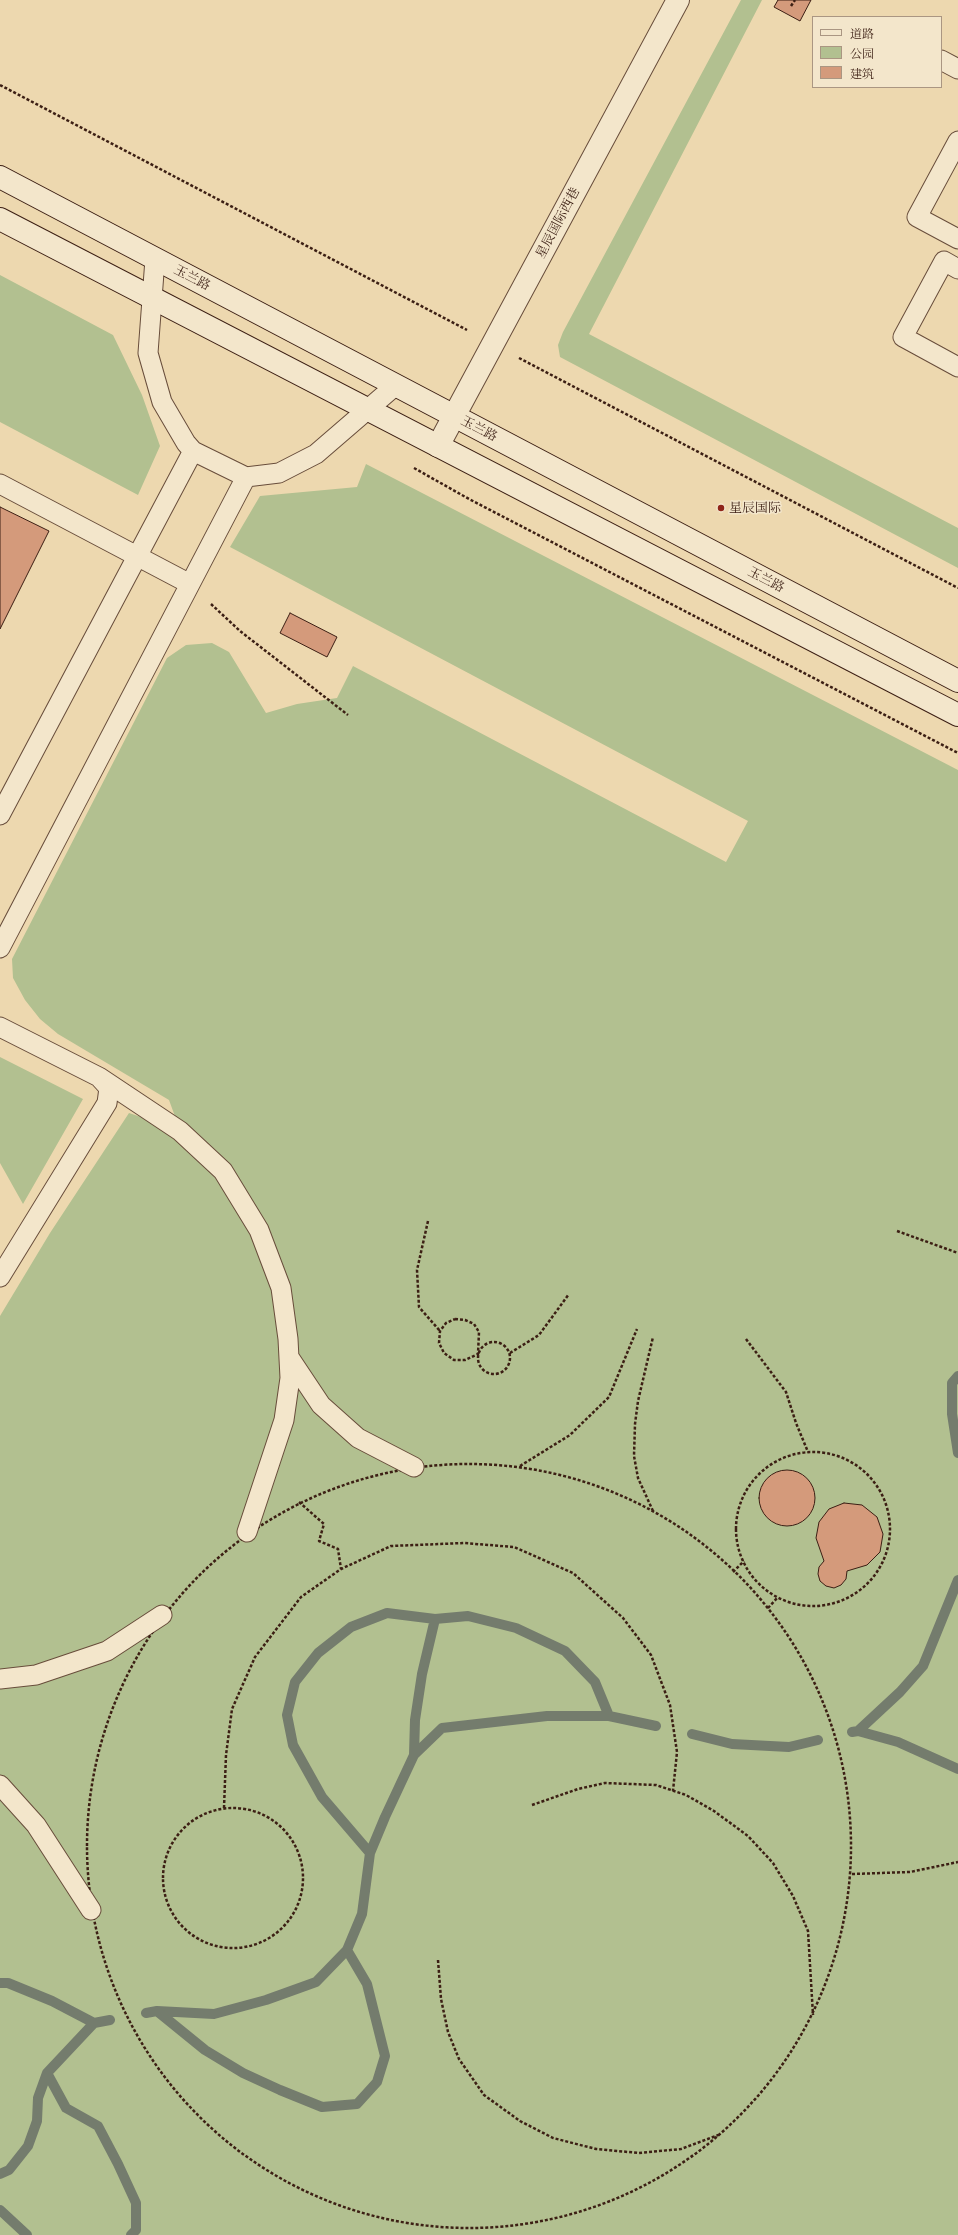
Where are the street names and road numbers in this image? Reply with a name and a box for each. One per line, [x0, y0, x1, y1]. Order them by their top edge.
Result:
street label: 星辰国际西巷 [533, 185, 583, 261]
street label: 玉兰路 [171, 262, 213, 294]
street label: 玉兰路 [458, 413, 500, 445]
street label: 玉兰路 [745, 564, 787, 596]

